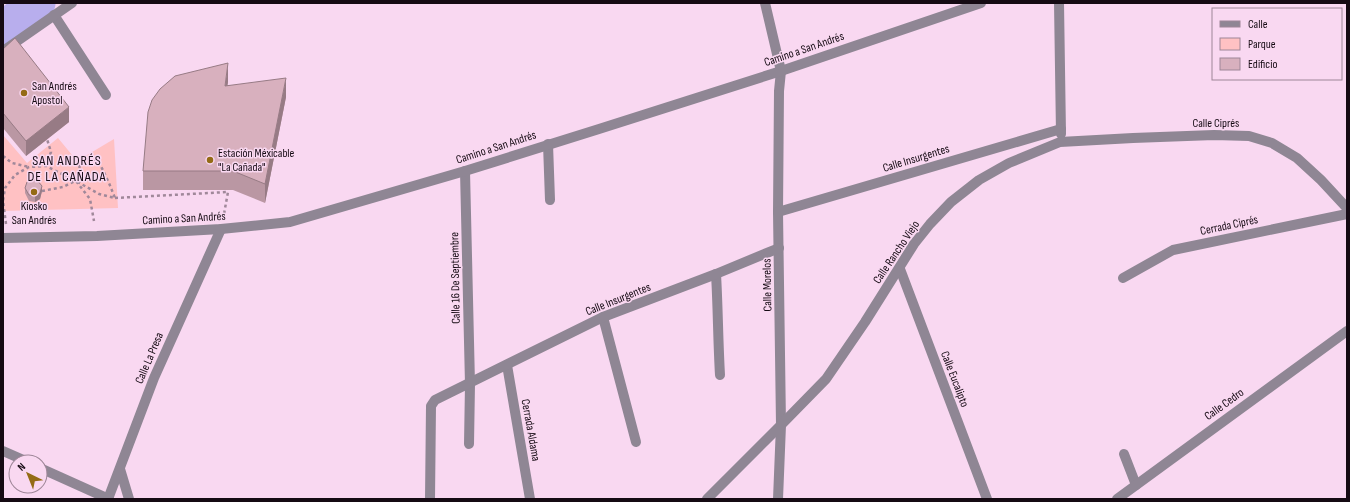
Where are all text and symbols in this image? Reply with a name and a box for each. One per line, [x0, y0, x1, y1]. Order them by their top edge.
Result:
legend [1212, 8, 1342, 80]
text: Calle [1248, 17, 1268, 32]
street label: Camino a San Andrés [762, 29, 846, 70]
text: Parque [1248, 37, 1276, 52]
text: Edificio [1248, 57, 1277, 72]
place label: San Andrés Apostol [31, 79, 77, 108]
marker: San Andrés Apostol [19, 88, 29, 98]
street label: Calle Ciprés [1193, 116, 1239, 131]
street label: Camino a San Andrés [454, 127, 538, 167]
street label: Calle Insurgentes [881, 141, 951, 176]
place label: Estación Méxicable "La Cañada" [218, 146, 295, 175]
district label: SAN ANDRÉS DE LA CAÑADA [27, 152, 107, 185]
marker: Estación Méxicable "La Cañada" [205, 155, 215, 165]
marker: Kiosko San Andrés [29, 187, 39, 197]
place label: Kiosko San Andrés [12, 199, 56, 228]
street label: Camino a San Andrés [142, 209, 226, 228]
street label: Cerrada Ciprés [1199, 212, 1259, 239]
street label: Calle Rancho Viejo [870, 218, 923, 287]
street label: Calle 16 De Septiembre [447, 232, 464, 324]
street label: Calle Morelos [760, 258, 775, 312]
street label: Calle Insurgentes [583, 280, 653, 319]
street label: Calle La Presa [132, 330, 167, 386]
street label: Calle Eucalipto [937, 349, 972, 409]
street label: Calle Cedro [1202, 385, 1247, 424]
street label: Cerrada Aldama [518, 398, 543, 463]
north arrow [8, 454, 48, 494]
text: N [15, 460, 28, 474]

